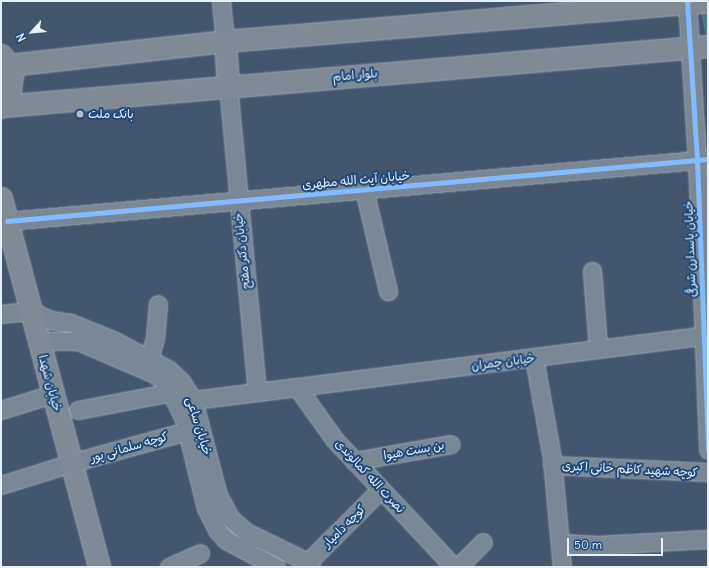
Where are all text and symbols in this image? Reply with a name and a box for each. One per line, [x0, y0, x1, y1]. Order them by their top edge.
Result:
north arrow [12, 12, 52, 52]
text: N [13, 31, 29, 44]
street label: بلوار امام [332, 66, 378, 84]
place label: بانک ملت [88, 107, 134, 121]
marker: بانک ملت [75, 109, 85, 119]
street label: خیابان آیت الله مطهری [302, 168, 410, 192]
street label: خیابان پاسدارن شرقی [681, 200, 699, 298]
street label: خیابان دکتر مفتح [231, 212, 253, 290]
street label: خیابان چمران [470, 351, 536, 373]
street label: خیابان شهدا [36, 353, 64, 413]
street label: خیابان ساعی [183, 395, 215, 457]
street label: کوچه سلمانی پور [88, 429, 170, 465]
street label: نصرت الله کمالوندی [332, 436, 408, 516]
street label: بن بست هیوا [382, 438, 446, 462]
street label: کوچه شهید کاظم خانی اکبری [562, 458, 698, 480]
street label: کوچه دامیار [320, 502, 368, 550]
scale bar [569, 530, 665, 556]
text: 50 m [574, 537, 602, 552]

